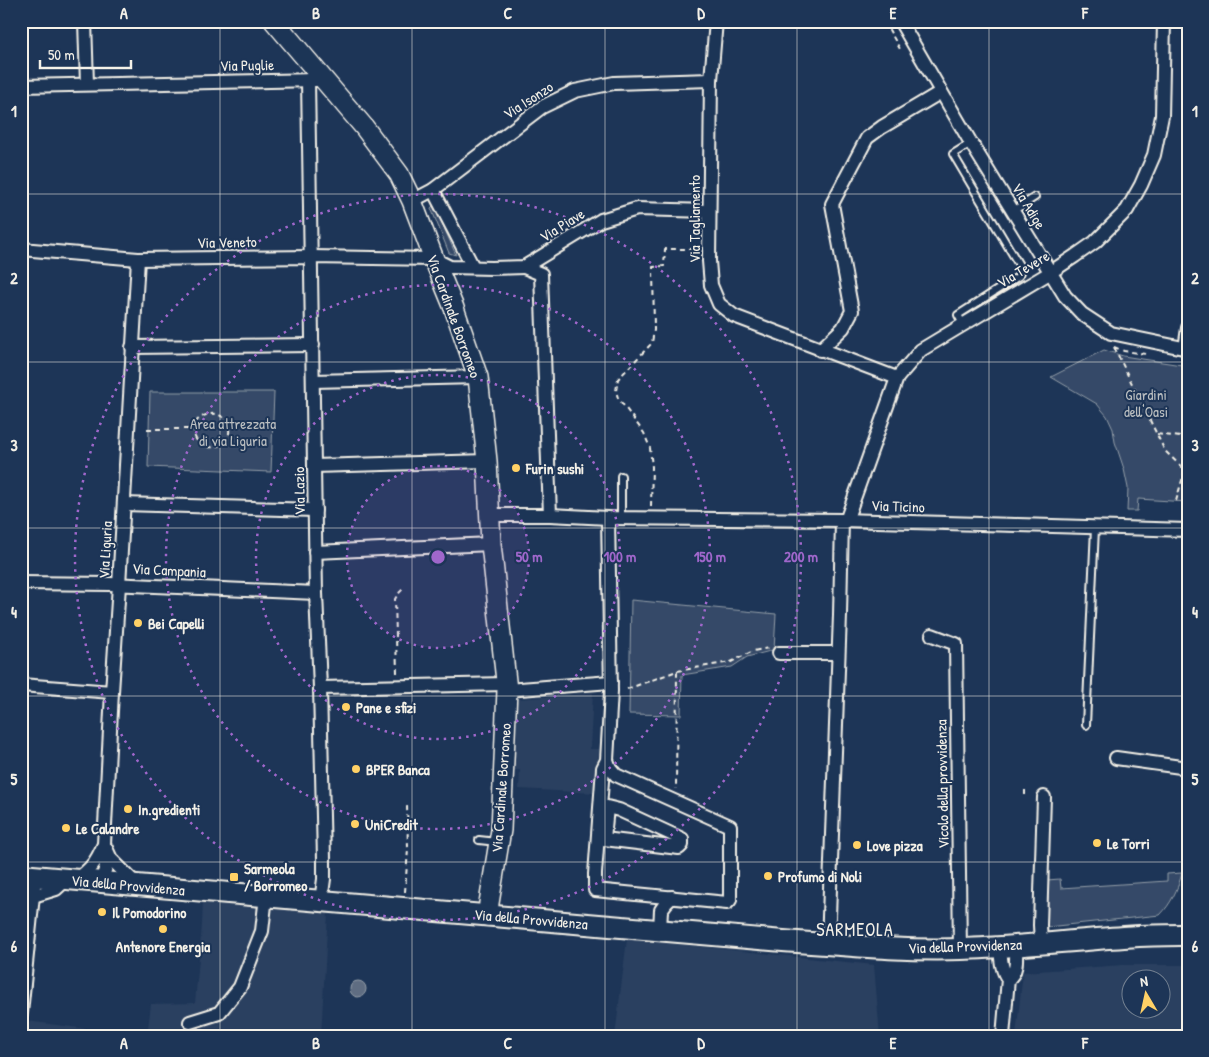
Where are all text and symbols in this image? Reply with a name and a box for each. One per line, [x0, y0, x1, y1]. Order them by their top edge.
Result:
text: A [120, 2, 128, 24]
text: B [312, 2, 320, 24]
text: C [504, 2, 513, 24]
text: D [697, 2, 705, 24]
text: E [889, 2, 897, 24]
text: F [1081, 2, 1089, 24]
scale bar [40, 38, 131, 70]
text: 50 m [48, 44, 75, 65]
street label: Via Puglie [220, 54, 274, 76]
street label: Via Isonzo [499, 76, 557, 124]
text: 1 [11, 100, 17, 122]
text: 1 [1192, 100, 1198, 122]
street label: Via Tagliamento [684, 175, 705, 263]
street label: Via Adige [1007, 179, 1051, 233]
street label: Via Piave [535, 203, 589, 247]
street label: Via Veneto [197, 231, 257, 253]
street label: Via Tevere [993, 245, 1053, 293]
street label: Via Cardinale Borromeo [422, 251, 486, 381]
text: 2 [10, 267, 18, 289]
text: 2 [1191, 267, 1199, 289]
park label: Giardini dell'Oasi [1124, 384, 1168, 422]
park label: Area attrezzata di via Liguria [190, 413, 276, 451]
text: 3 [10, 434, 18, 456]
text: 3 [1191, 434, 1199, 456]
place label: Furin sushi [525, 458, 584, 479]
marker: Furin sushi [510, 462, 522, 474]
street label: Via Lazio [288, 467, 310, 515]
street label: Via Ticino [871, 495, 925, 517]
street label: Via Liguria [93, 521, 117, 579]
text: 50 m [516, 546, 542, 567]
text: 100 m [604, 546, 636, 567]
text: 150 m [694, 546, 726, 567]
text: 200 m [784, 546, 818, 567]
centre of rings [429, 548, 447, 566]
street label: Via Campania [132, 558, 206, 582]
text: 4 [11, 601, 17, 623]
text: 4 [1192, 601, 1198, 623]
place label: Bei Capelli [148, 613, 205, 635]
marker: Bei Capelli [132, 617, 144, 629]
place label: Pane e sfizi [356, 697, 416, 718]
marker: Pane e sfizi [340, 701, 352, 713]
street label: Vicolo della provvidenza [930, 719, 954, 849]
street label: Via Cardinale Borromeo [486, 723, 516, 853]
place label: BPER Banca [366, 759, 430, 780]
marker: BPER Banca [350, 763, 362, 775]
text: 5 [11, 768, 18, 790]
text: 5 [1192, 768, 1199, 790]
place label: In.gredienti [138, 799, 200, 821]
marker: In.gredienti [122, 803, 134, 815]
place label: UniCredit [365, 814, 419, 835]
place label: Le Calandre [76, 818, 139, 839]
marker: UniCredit [349, 818, 361, 830]
marker: Le Calandre [60, 822, 72, 834]
place label: Le Torri [1107, 833, 1150, 854]
place label: Love pizza [867, 835, 923, 857]
marker: Le Torri [1091, 837, 1103, 849]
marker: Love pizza [851, 839, 863, 851]
place label: Sarmeola / Borromeo [244, 858, 307, 896]
place label: Profumo di Noli [778, 866, 862, 887]
street label: Via della Provvidenza [70, 870, 186, 900]
marker: Profumo di Noli [762, 870, 774, 882]
marker: Sarmeola / Borromeo [228, 871, 240, 883]
place label: Il Pomodorino [112, 902, 186, 923]
street label: Via della Provvidenza [473, 904, 589, 934]
marker: Il Pomodorino [96, 906, 108, 918]
district label: SARMEOLA [816, 917, 894, 942]
marker: Antenore Energia [157, 923, 169, 935]
street label: Via della Provvidenza [908, 934, 1022, 958]
text: 6 [11, 935, 18, 957]
text: 6 [1192, 935, 1199, 957]
place label: Antenore Energia [116, 936, 210, 958]
north arrow [1122, 970, 1172, 1020]
text: N [1139, 971, 1150, 991]
text: A [120, 1032, 128, 1054]
text: B [312, 1032, 320, 1054]
text: C [504, 1032, 513, 1054]
text: D [697, 1032, 705, 1054]
text: E [889, 1032, 897, 1054]
text: F [1081, 1032, 1089, 1054]

